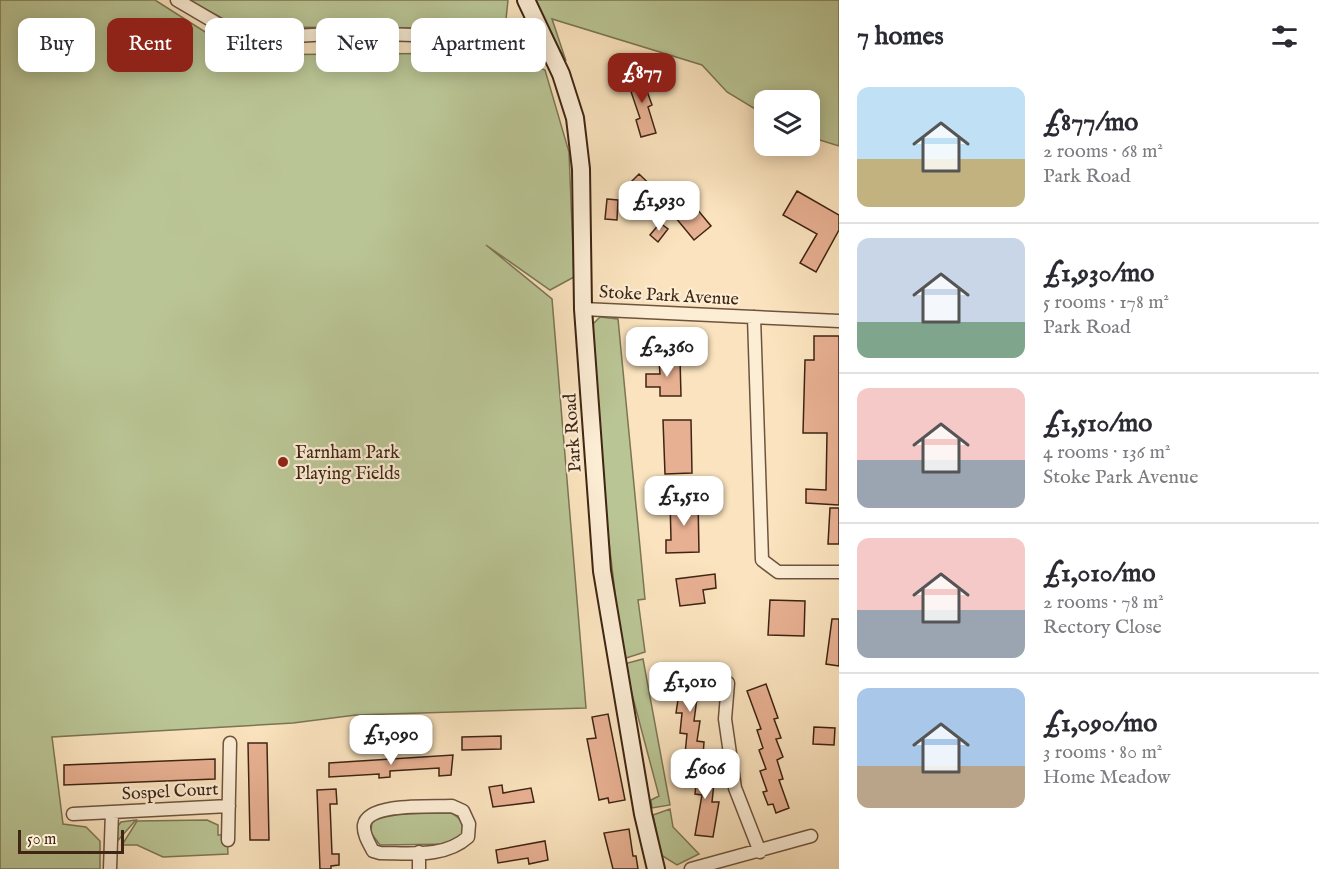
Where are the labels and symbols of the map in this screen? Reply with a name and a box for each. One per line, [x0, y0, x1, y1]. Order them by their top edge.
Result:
pin: £877 [606, 53, 678, 104]
pin: £1,930 [610, 181, 708, 232]
street label: Stoke Park Avenue [598, 281, 739, 312]
pin: £2,360 [618, 327, 716, 378]
street label: Park Road [559, 392, 588, 473]
place label: Farnham Park Playing Fields [295, 442, 400, 486]
marker: Farnham Park Playing Fields [276, 455, 290, 469]
pin: £1,510 [635, 476, 733, 527]
pin: £1,010 [641, 662, 739, 713]
pin: £1,090 [342, 715, 440, 766]
pin: £606 [669, 749, 741, 800]
street label: Sospel Court [121, 778, 219, 807]
scale bar [18, 827, 124, 854]

